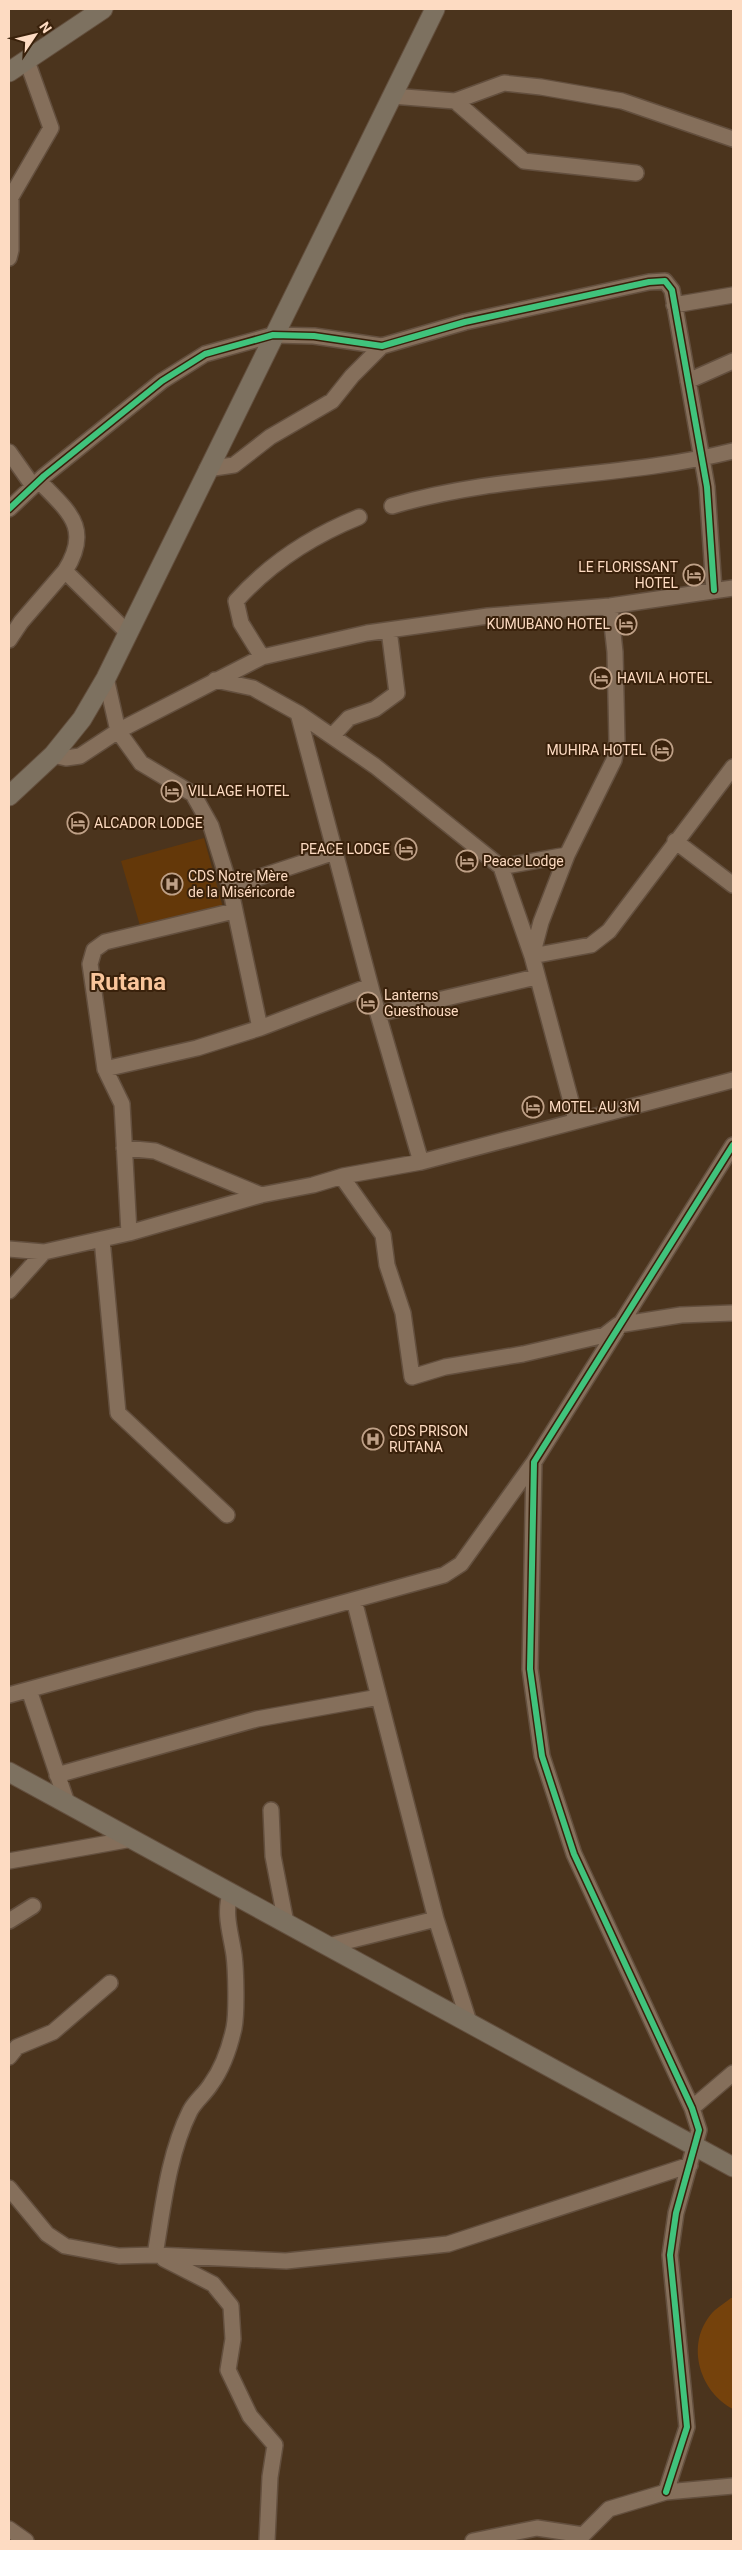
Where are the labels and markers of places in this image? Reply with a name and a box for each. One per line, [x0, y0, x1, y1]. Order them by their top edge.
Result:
place label: LE FLORISSANT HOTEL [578, 559, 679, 591]
hotel icon: LE FLORISSANT HOTEL [682, 563, 706, 587]
hotel icon: KUMUBANO HOTEL [614, 612, 638, 636]
place label: KUMUBANO HOTEL [487, 616, 610, 632]
hotel icon: HAVILA HOTEL [589, 666, 613, 690]
place label: HAVILA HOTEL [617, 670, 712, 686]
hotel icon: MUHIRA HOTEL [650, 738, 674, 762]
place label: MUHIRA HOTEL [546, 742, 646, 758]
hotel icon: VILLAGE HOTEL [160, 779, 184, 803]
place label: VILLAGE HOTEL [188, 783, 290, 799]
hotel icon: ALCADOR LODGE [66, 811, 90, 835]
place label: ALCADOR LODGE [94, 815, 203, 831]
hotel icon: PEACE LODGE [394, 837, 418, 861]
place label: PEACE LODGE [300, 841, 390, 857]
hotel icon: Peace Lodge [455, 849, 479, 873]
place label: Peace Lodge [483, 853, 564, 869]
place label: CDS Notre Mère de la Miséricorde [188, 868, 295, 900]
hospital icon: CDS Notre Mère de la Miséricorde [160, 872, 184, 896]
place label: Lanterns Guesthouse [384, 987, 459, 1019]
hotel icon: Lanterns Guesthouse [356, 991, 380, 1015]
hotel icon: MOTEL AU 3M [521, 1095, 545, 1119]
place label: MOTEL AU 3M [549, 1099, 640, 1115]
place label: CDS PRISON RUTANA [389, 1423, 468, 1455]
hospital icon: CDS PRISON RUTANA [361, 1427, 385, 1451]

